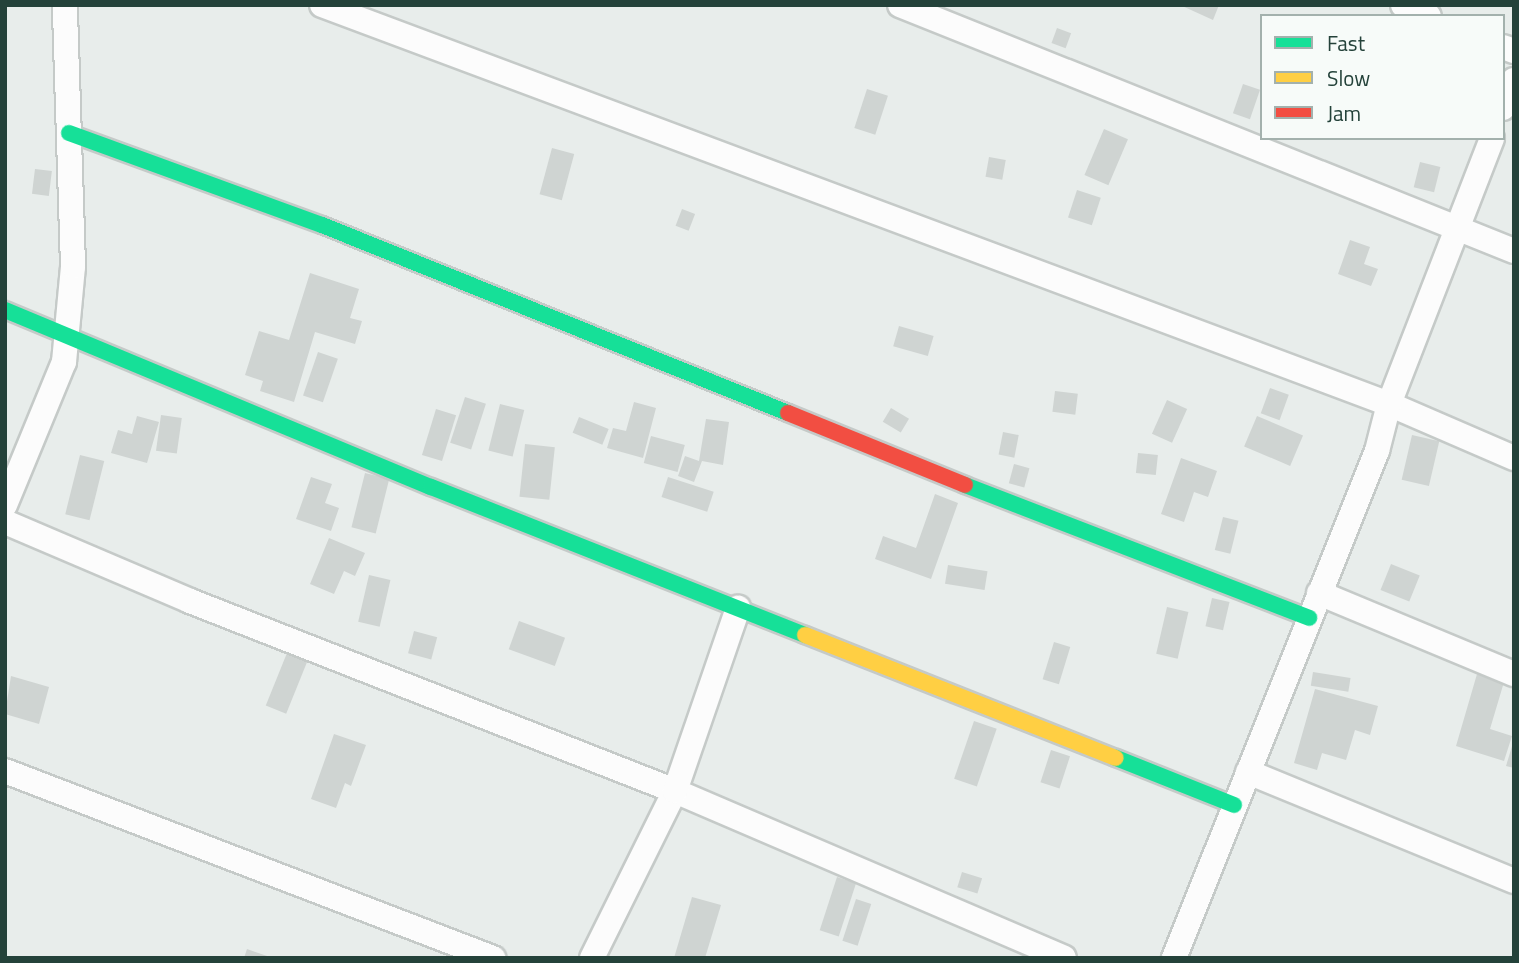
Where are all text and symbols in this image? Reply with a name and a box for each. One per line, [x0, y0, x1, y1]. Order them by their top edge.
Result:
legend [1260, 14, 1505, 140]
text: Fast [1327, 27, 1365, 59]
text: Slow [1327, 62, 1370, 94]
text: Jam [1327, 97, 1361, 129]

